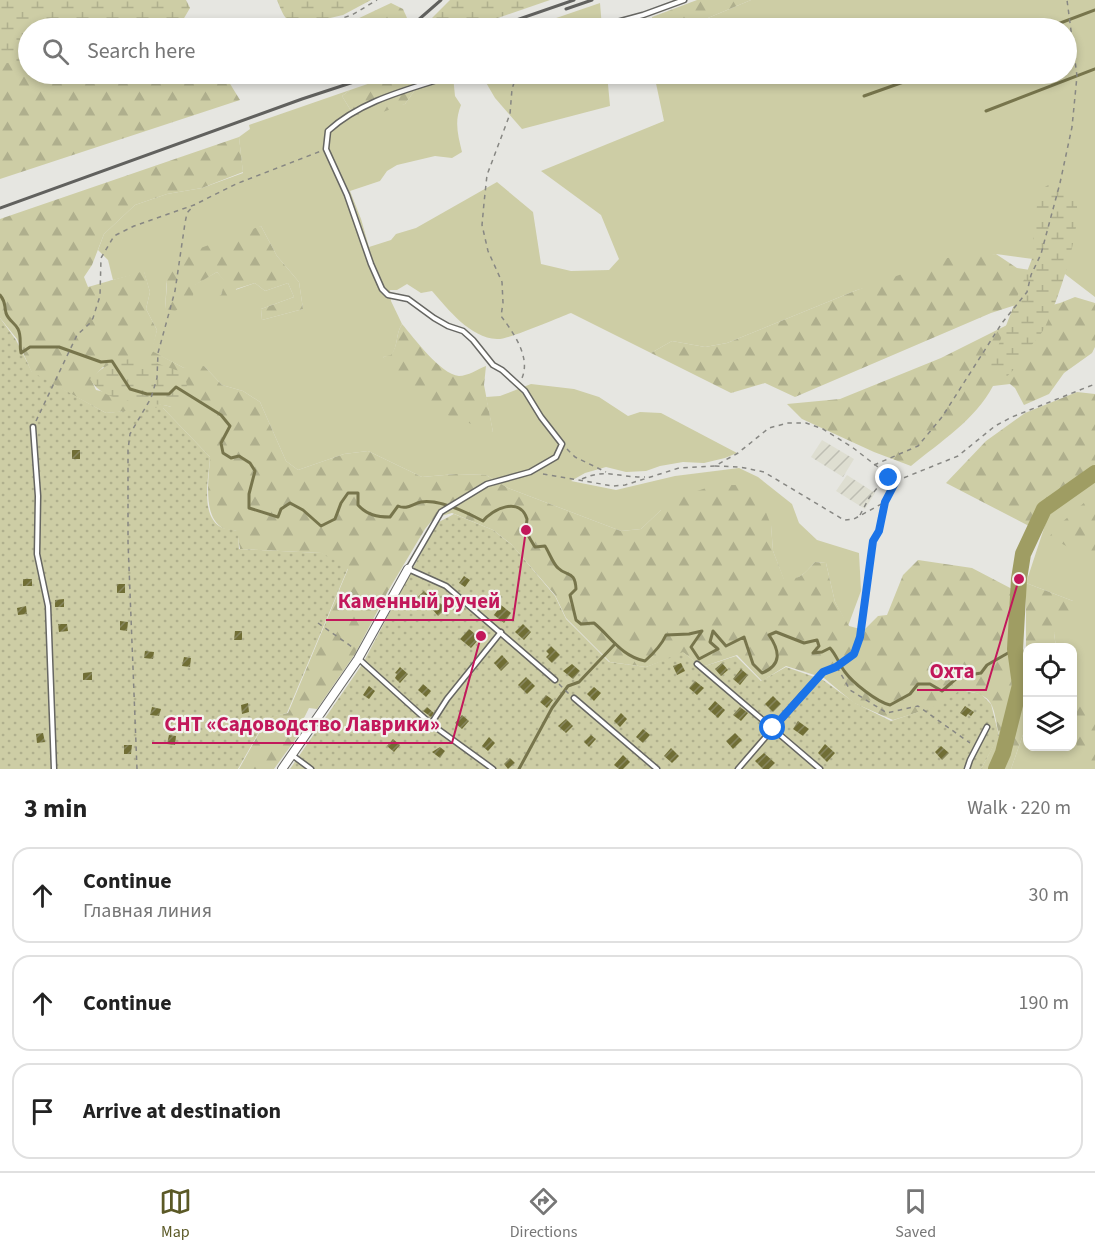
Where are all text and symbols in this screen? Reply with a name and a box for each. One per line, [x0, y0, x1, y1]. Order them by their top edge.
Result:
search box [18, 18, 1077, 84]
icon: search [39, 35, 72, 68]
text: Search here [87, 35, 195, 67]
route end [875, 464, 901, 490]
callout: Каменный ручей [326, 581, 513, 620]
text: Каменный ручей [338, 586, 500, 616]
map controls [1023, 643, 1077, 751]
button: locate [1023, 643, 1077, 697]
callout: Охта [917, 651, 986, 690]
text: Охта [929, 656, 975, 686]
button: layers [1023, 697, 1077, 751]
callout: СНТ «Садоводство Лаврики» [152, 704, 452, 743]
text: СНТ «Садоводство Лаврики» [164, 709, 440, 739]
route start [759, 714, 785, 740]
text: 3 min [24, 790, 87, 827]
text: Walk · 220 m [967, 794, 1071, 822]
text: Continue [83, 865, 172, 897]
icon: ahead [26, 879, 59, 912]
text: 30 m [1029, 881, 1069, 909]
text: Главная линия [83, 897, 212, 925]
icon: ahead [26, 987, 59, 1020]
text: Continue [83, 987, 172, 1019]
text: 190 m [1019, 989, 1069, 1017]
icon: arrive [26, 1095, 59, 1128]
text: Arrive at destination [83, 1095, 281, 1127]
tab: Map [159, 1185, 192, 1243]
tab: Directions [510, 1185, 577, 1243]
tab: Saved [895, 1185, 936, 1243]

